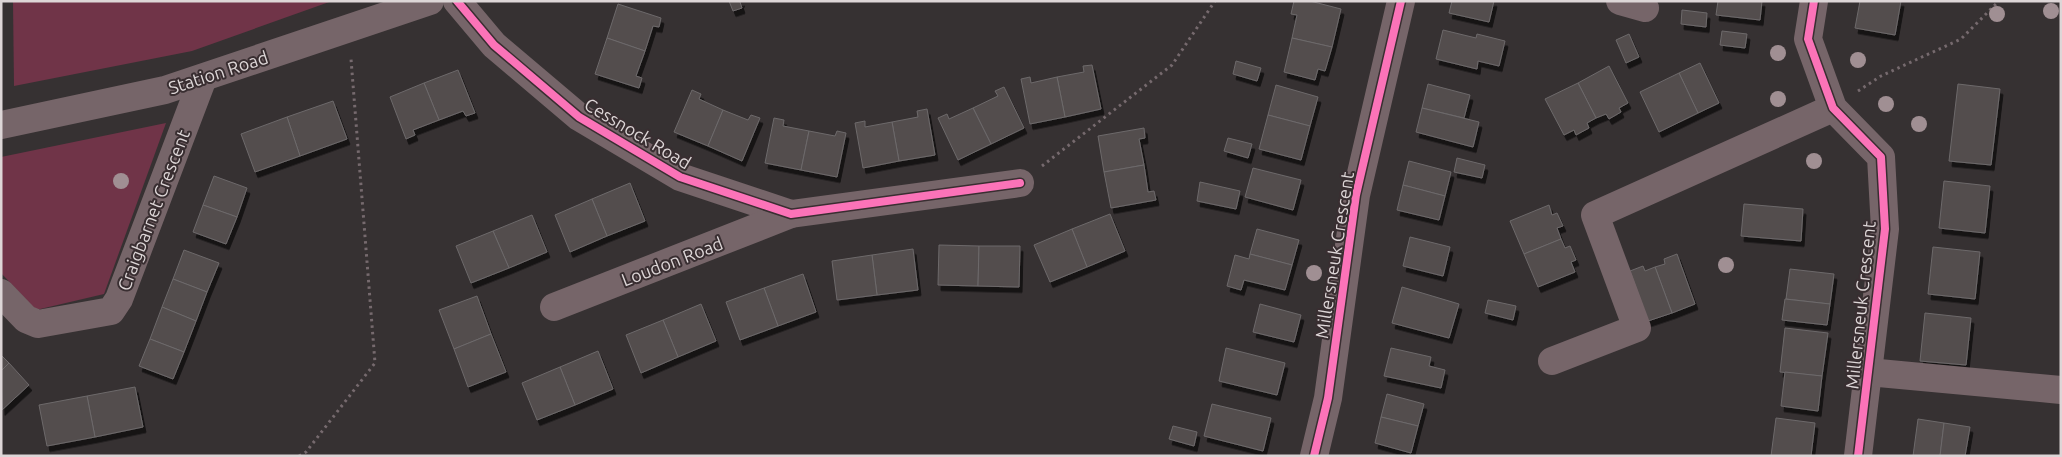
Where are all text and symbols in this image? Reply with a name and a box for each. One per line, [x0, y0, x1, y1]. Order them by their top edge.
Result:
street label: Station Road [166, 46, 270, 98]
street label: Cessnock Road [581, 93, 695, 173]
street label: Craigbarnet Crescent [113, 127, 193, 293]
street label: Millersneuk Crescent [1311, 170, 1357, 340]
street label: Millersneuk Crescent [1841, 220, 1879, 390]
street label: Loudon Road [619, 233, 725, 289]

